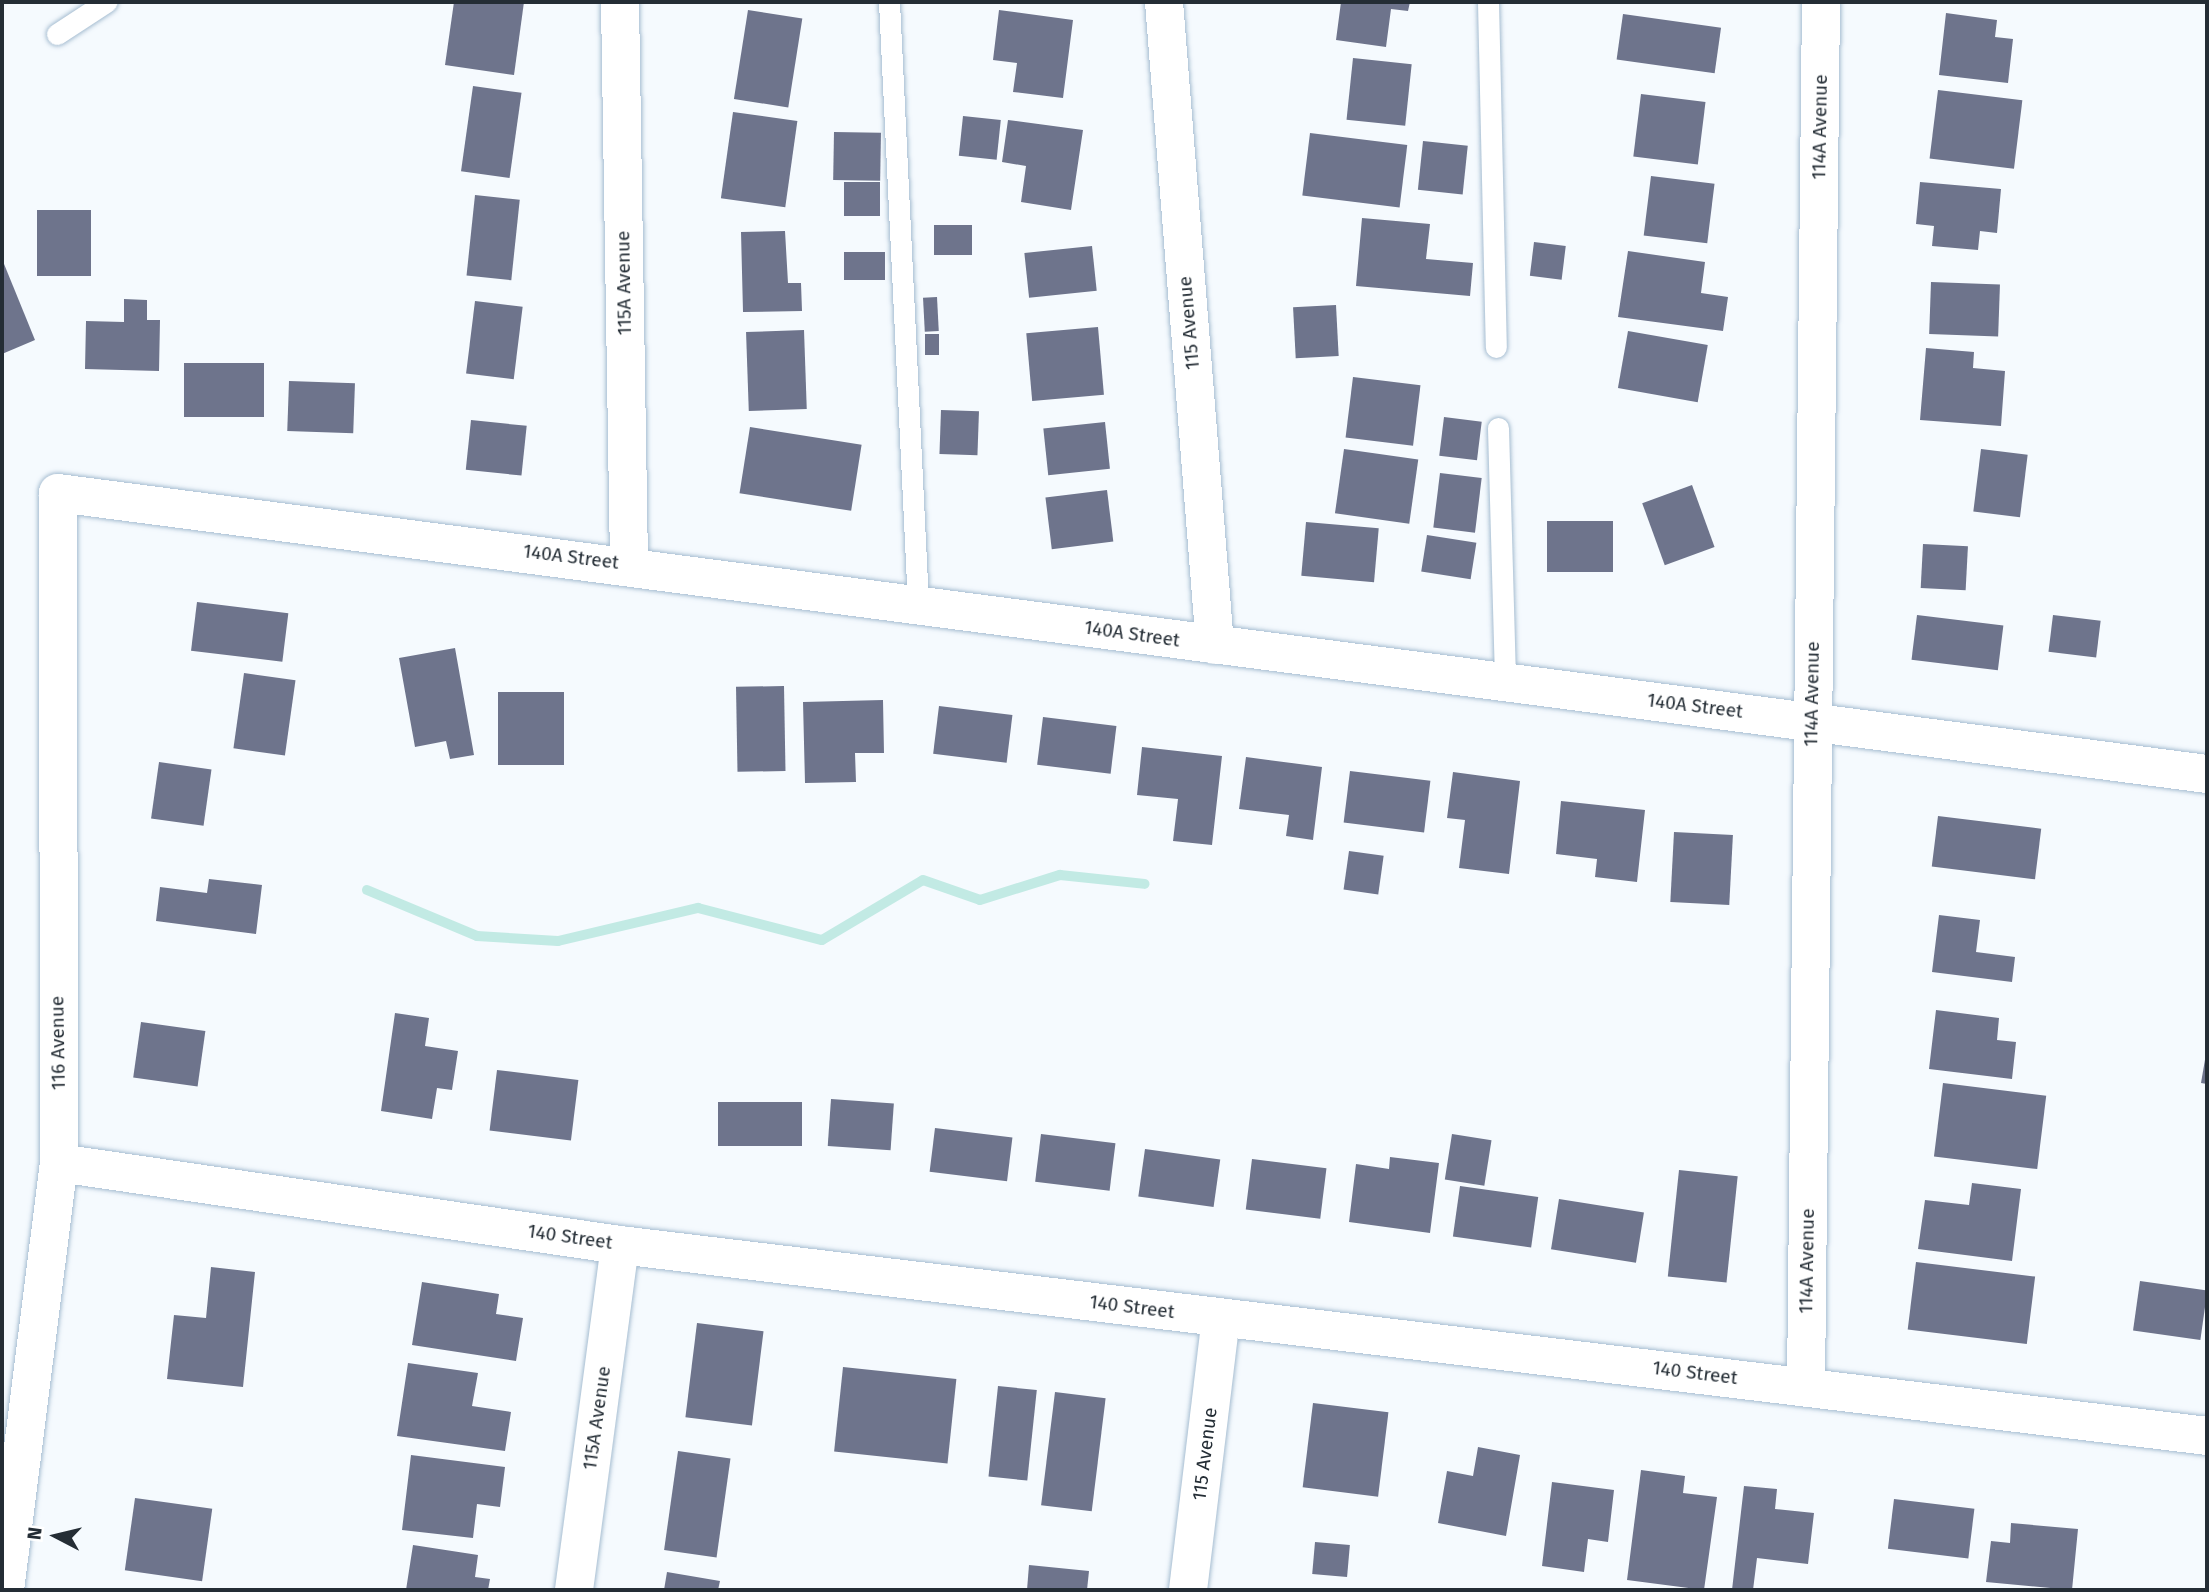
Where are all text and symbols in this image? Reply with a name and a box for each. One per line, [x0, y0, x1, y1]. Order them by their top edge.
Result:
street label: 114A Avenue [1808, 74, 1832, 180]
street label: 115A Avenue [612, 230, 636, 336]
street label: 115 Avenue [1174, 275, 1204, 371]
street label: 140A Street [522, 540, 620, 574]
street label: 140A Street [1083, 616, 1181, 652]
street label: 114A Avenue [1800, 641, 1824, 747]
street label: 140A Street [1646, 689, 1744, 723]
street label: 116 Avenue [46, 996, 70, 1090]
street label: 114A Avenue [1795, 1208, 1819, 1314]
street label: 140 Street [526, 1220, 614, 1254]
street label: 140 Street [1088, 1290, 1176, 1324]
street label: 140 Street [1651, 1356, 1739, 1390]
street label: 115A Avenue [578, 1365, 616, 1471]
street label: 115 Avenue [1188, 1406, 1222, 1502]
north arrow [21, 1501, 91, 1571]
text: N [22, 1526, 47, 1541]

